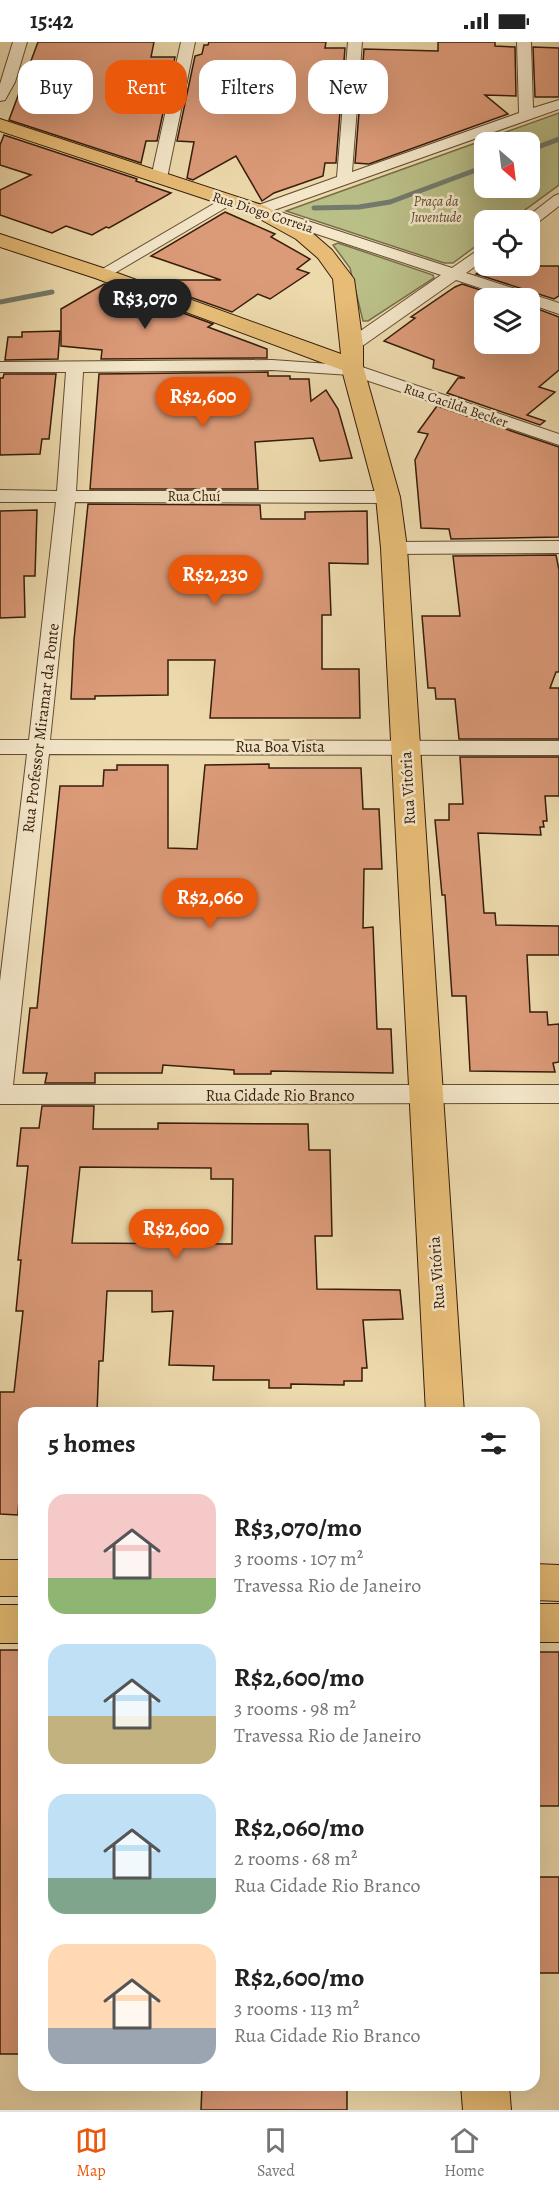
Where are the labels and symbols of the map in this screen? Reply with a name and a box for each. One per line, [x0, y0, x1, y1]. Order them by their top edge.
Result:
north arrow [474, 132, 540, 198]
street label: Rua Diogo Correia [210, 187, 316, 238]
park label: Praça da Juventude [410, 192, 461, 227]
pin: R$3,070 [90, 279, 200, 330]
pin: R$2,600 [148, 377, 258, 428]
street label: Rua Cacilda Becker [401, 379, 511, 432]
street label: Rua Chuí [168, 487, 220, 506]
pin: R$2,230 [160, 555, 270, 606]
street label: Rua Professor Miramar da Ponte [17, 622, 65, 834]
street label: Rua Boa Vista [235, 736, 325, 758]
street label: Rua Vitória [395, 750, 421, 825]
pin: R$2,060 [155, 878, 265, 929]
street label: Rua Cidade Rio Branco [205, 1085, 355, 1107]
pin: R$2,600 [121, 1209, 231, 1260]
street label: Rua Vitória [423, 1235, 451, 1310]

